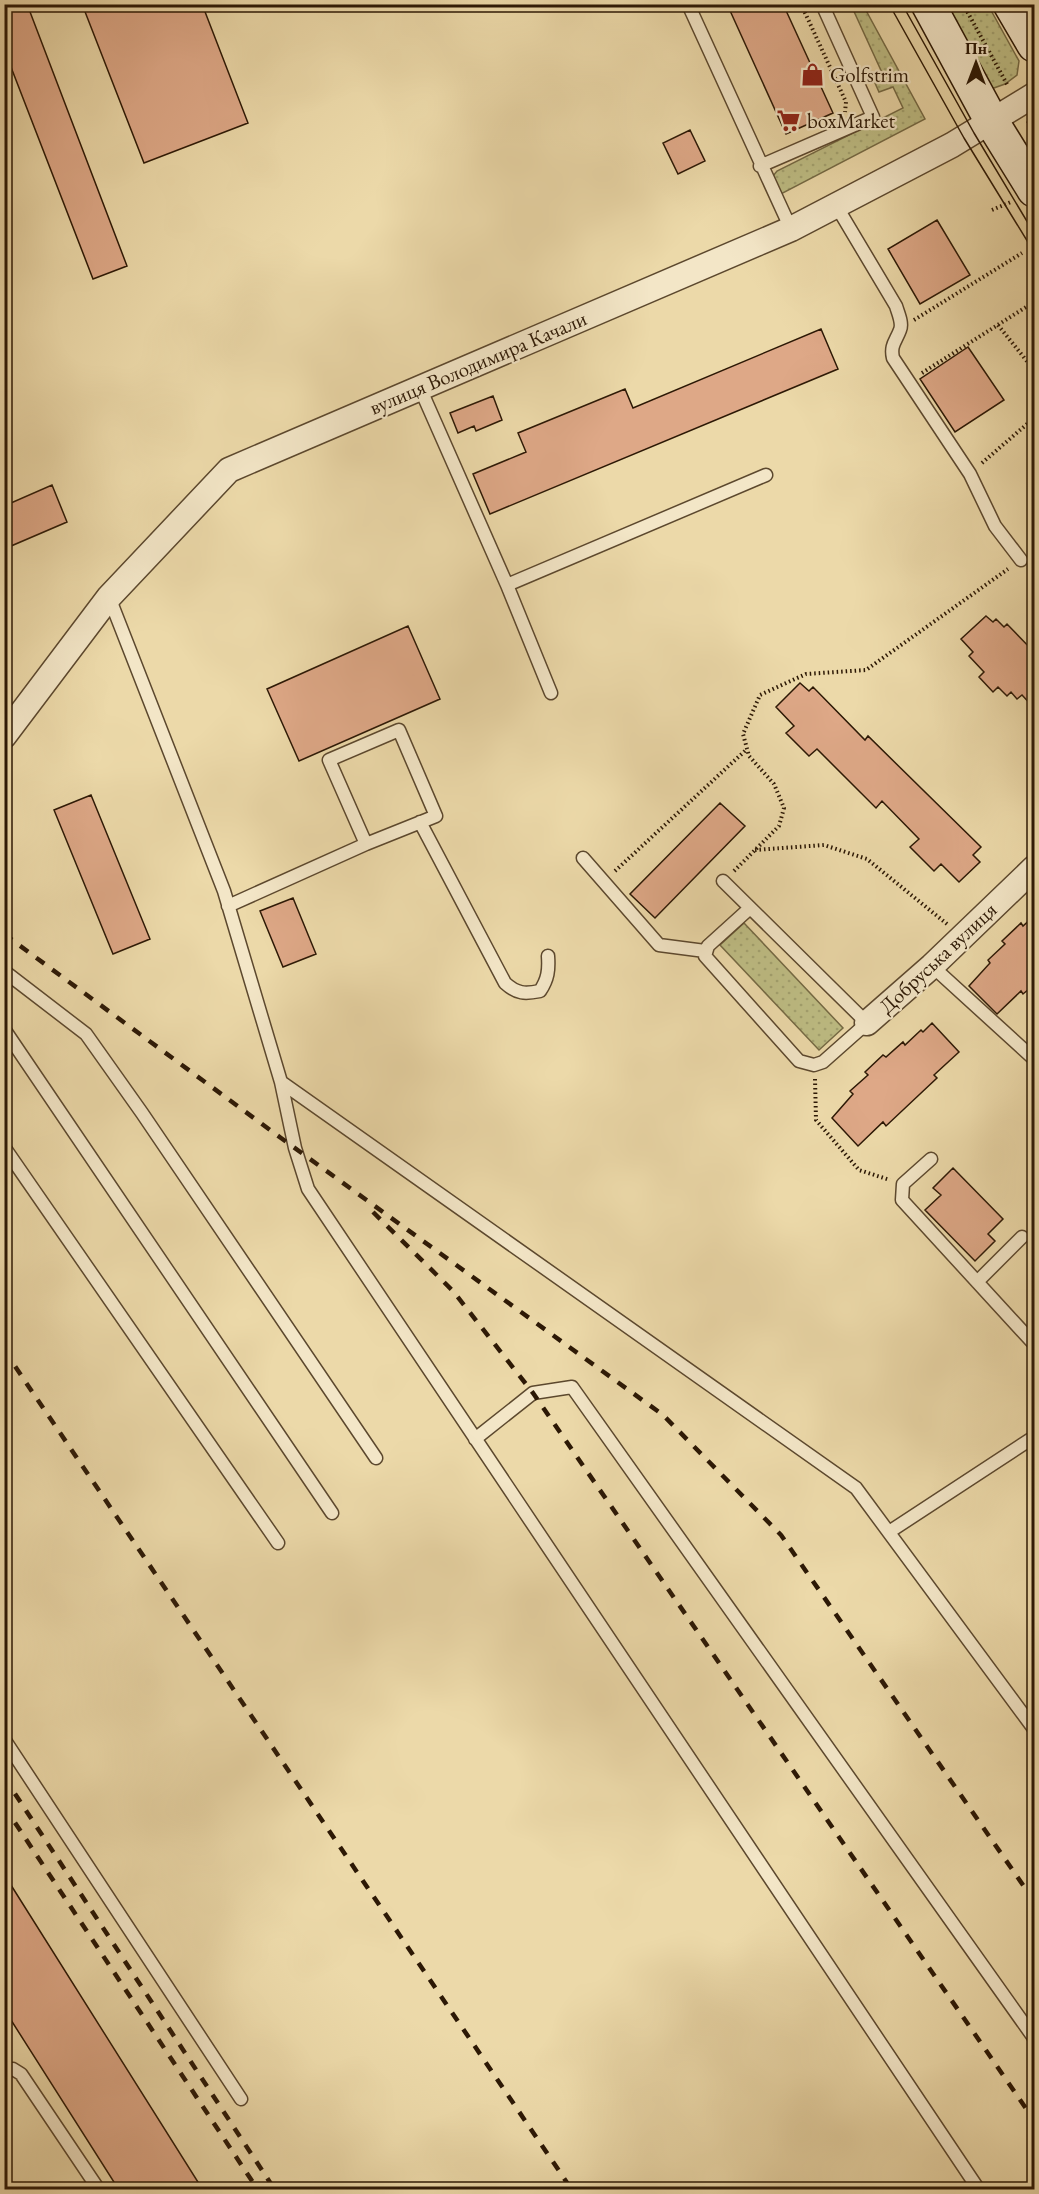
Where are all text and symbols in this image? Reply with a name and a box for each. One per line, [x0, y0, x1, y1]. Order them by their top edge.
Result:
north arrow [946, 33, 1006, 93]
text: Пн [965, 38, 987, 59]
place label: Golfstrim [830, 61, 909, 88]
shop icon: Golfstrim [799, 62, 825, 88]
place label: boxMarket [807, 107, 895, 134]
supermarket icon: boxMarket [776, 108, 802, 134]
street label: вулиця Володимира Качали [365, 304, 591, 421]
street label: Добруська вулиця [873, 896, 1002, 1019]

